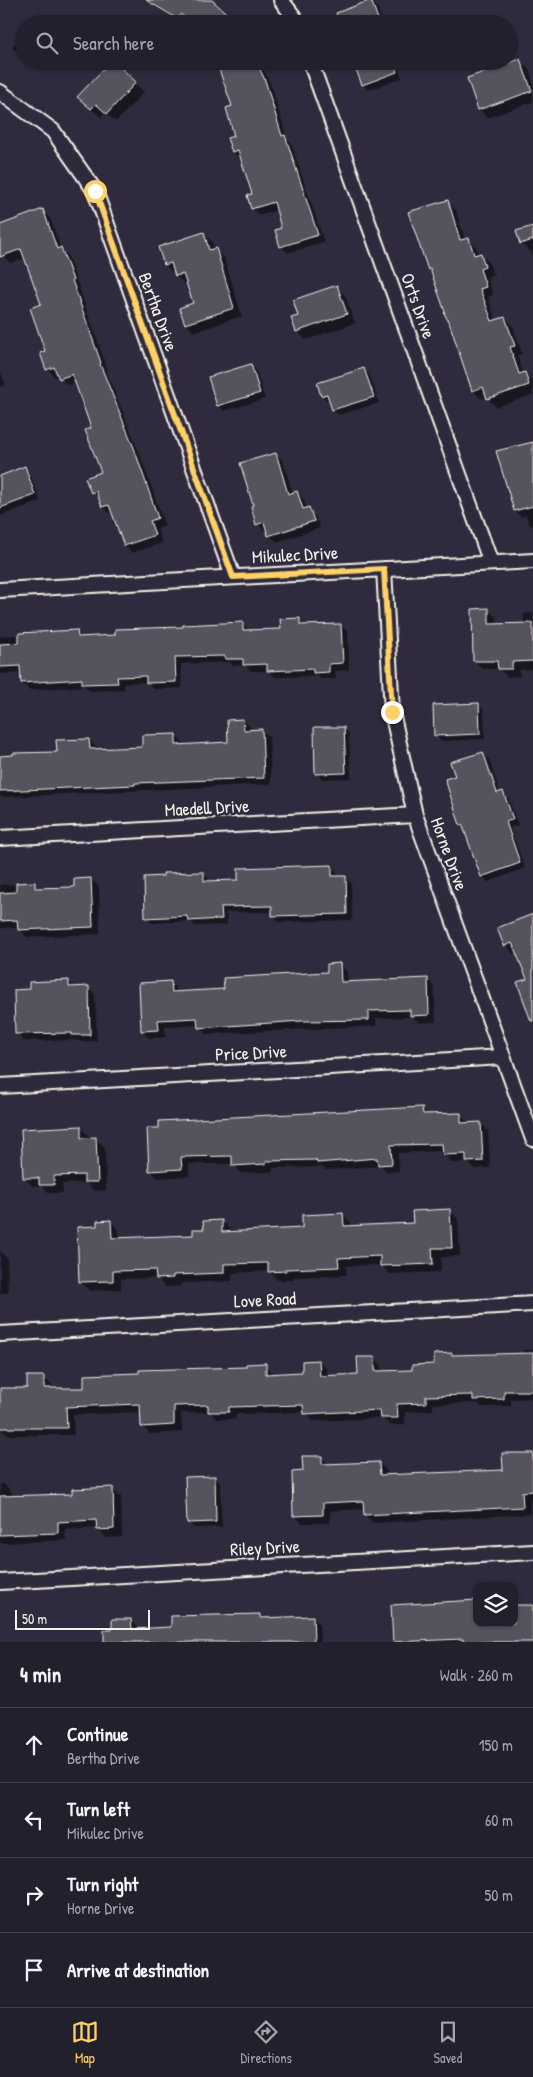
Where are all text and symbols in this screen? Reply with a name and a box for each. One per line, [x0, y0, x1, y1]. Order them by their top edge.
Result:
search box [15, 15, 518, 70]
icon: search [33, 29, 61, 57]
text: Search here [73, 30, 154, 56]
route start [84, 180, 107, 203]
street label: Bertha Drive [133, 269, 184, 355]
street label: Orts Drive [395, 270, 442, 342]
street label: Mikulec Drive [251, 540, 339, 569]
route end [381, 701, 404, 724]
street label: Maedell Drive [164, 793, 250, 822]
street label: Horne Drive [425, 814, 474, 894]
street label: Price Drive [214, 1038, 287, 1067]
street label: Love Road [233, 1285, 297, 1314]
street label: Riley Drive [229, 1533, 300, 1562]
map controls [473, 1582, 518, 1627]
button: layers [473, 1582, 518, 1627]
scale bar [15, 1607, 150, 1630]
text: 50 m [22, 1609, 47, 1628]
text: 4 min [20, 1660, 61, 1689]
text: Walk · 260 m [440, 1664, 513, 1686]
text: Continue [67, 1721, 128, 1747]
icon: ahead [20, 1731, 48, 1759]
text: 150 m [479, 1734, 513, 1756]
text: Bertha Drive [67, 1747, 140, 1769]
text: Turn left [67, 1796, 130, 1822]
icon: left [20, 1806, 48, 1834]
text: 60 m [485, 1809, 513, 1831]
text: Mikulec Drive [67, 1822, 144, 1844]
text: Turn right [67, 1871, 138, 1897]
icon: right [20, 1881, 48, 1909]
text: 50 m [485, 1884, 513, 1906]
text: Horne Drive [67, 1897, 135, 1919]
icon: arrive [20, 1956, 48, 1984]
text: Arrive at destination [67, 1957, 209, 1983]
tab: Map [71, 2018, 99, 2067]
tab: Directions [240, 2018, 292, 2067]
tab: Saved [434, 2018, 462, 2067]

